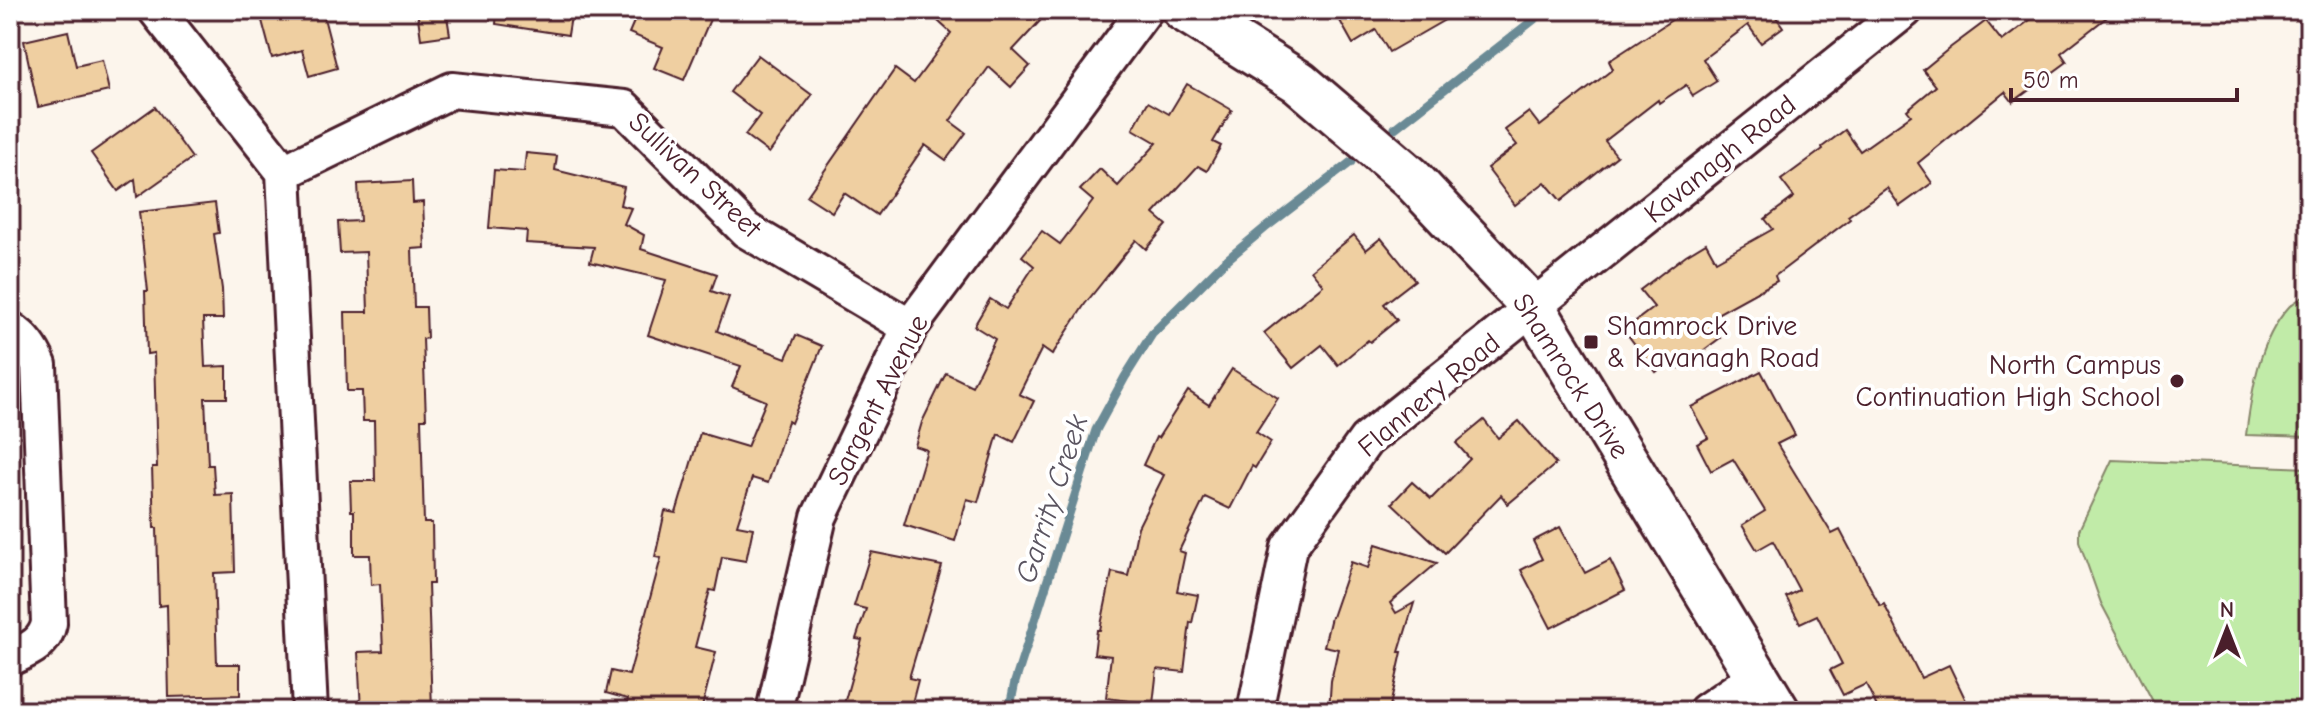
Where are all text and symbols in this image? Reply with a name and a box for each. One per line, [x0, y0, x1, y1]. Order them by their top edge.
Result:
scale bar [2011, 52, 2237, 102]
text: 50 m [2023, 66, 2079, 94]
street label: Kavanagh Road [1638, 88, 1802, 230]
street label: Sullivan Street [622, 106, 768, 245]
street label: Shamrock Drive [1506, 288, 1636, 464]
street label: Sargent Avenue [821, 309, 935, 491]
place label: Shamrock Drive & Kavanagh Road [1607, 310, 1820, 374]
street label: Flannery Road [1352, 326, 1506, 464]
marker: Shamrock Drive & Kavanagh Road [1582, 333, 1600, 351]
place label: North Campus Continuation High School [1855, 349, 2161, 413]
marker: North Campus Continuation High School [2168, 372, 2186, 390]
water label: Garrity Creek [1008, 410, 1096, 587]
north arrow [2187, 589, 2267, 669]
text: N [2220, 597, 2234, 623]

